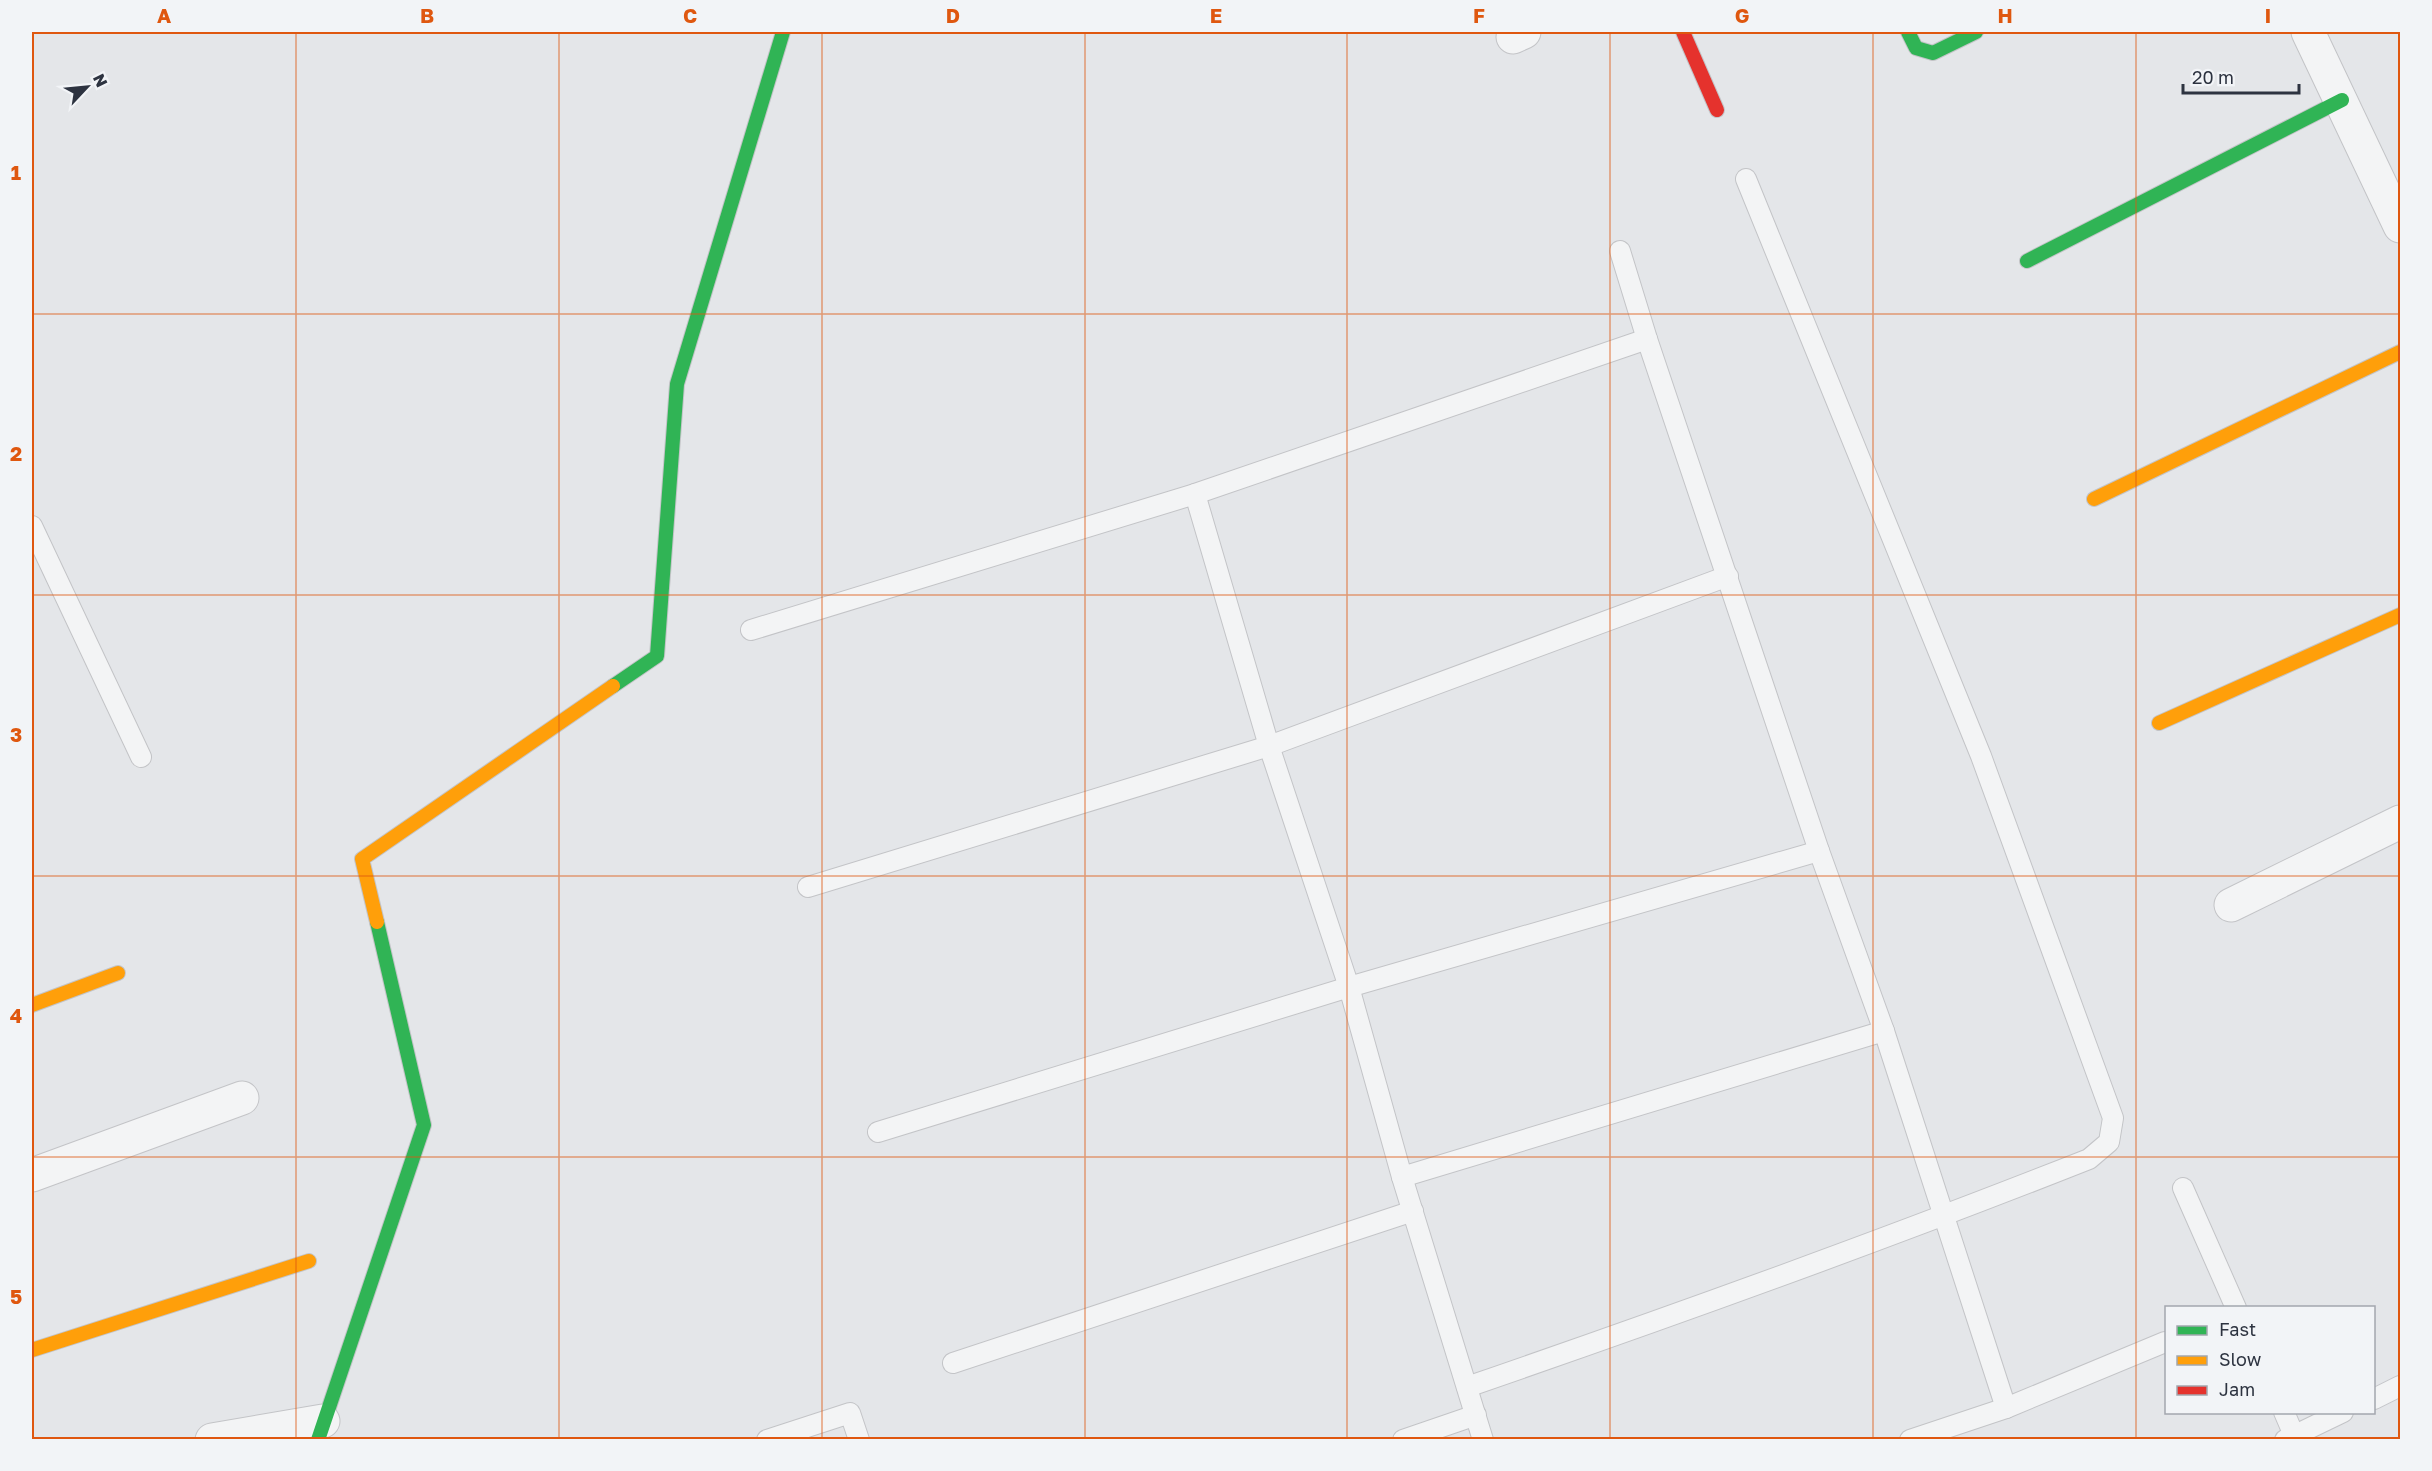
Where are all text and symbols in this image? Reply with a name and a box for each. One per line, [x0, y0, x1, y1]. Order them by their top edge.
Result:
text: A [157, 3, 171, 27]
text: B [420, 3, 434, 27]
text: C [683, 3, 697, 27]
text: D [946, 3, 960, 27]
text: E [1210, 3, 1222, 27]
text: F [1473, 3, 1485, 27]
text: G [1735, 3, 1749, 27]
text: H [1997, 3, 2013, 27]
text: I [2265, 3, 2271, 27]
north arrow [57, 57, 117, 117]
scale bar [2183, 57, 2298, 95]
text: 20 m [2192, 66, 2234, 88]
text: N [89, 71, 112, 90]
text: 1 [11, 160, 21, 184]
text: 2 [10, 441, 22, 465]
text: 3 [10, 722, 22, 746]
text: 4 [10, 1003, 22, 1027]
text: 5 [10, 1284, 22, 1308]
legend [2165, 1306, 2375, 1414]
text: Fast [2219, 1318, 2256, 1340]
text: Slow [2219, 1348, 2262, 1370]
text: Jam [2219, 1378, 2255, 1400]

